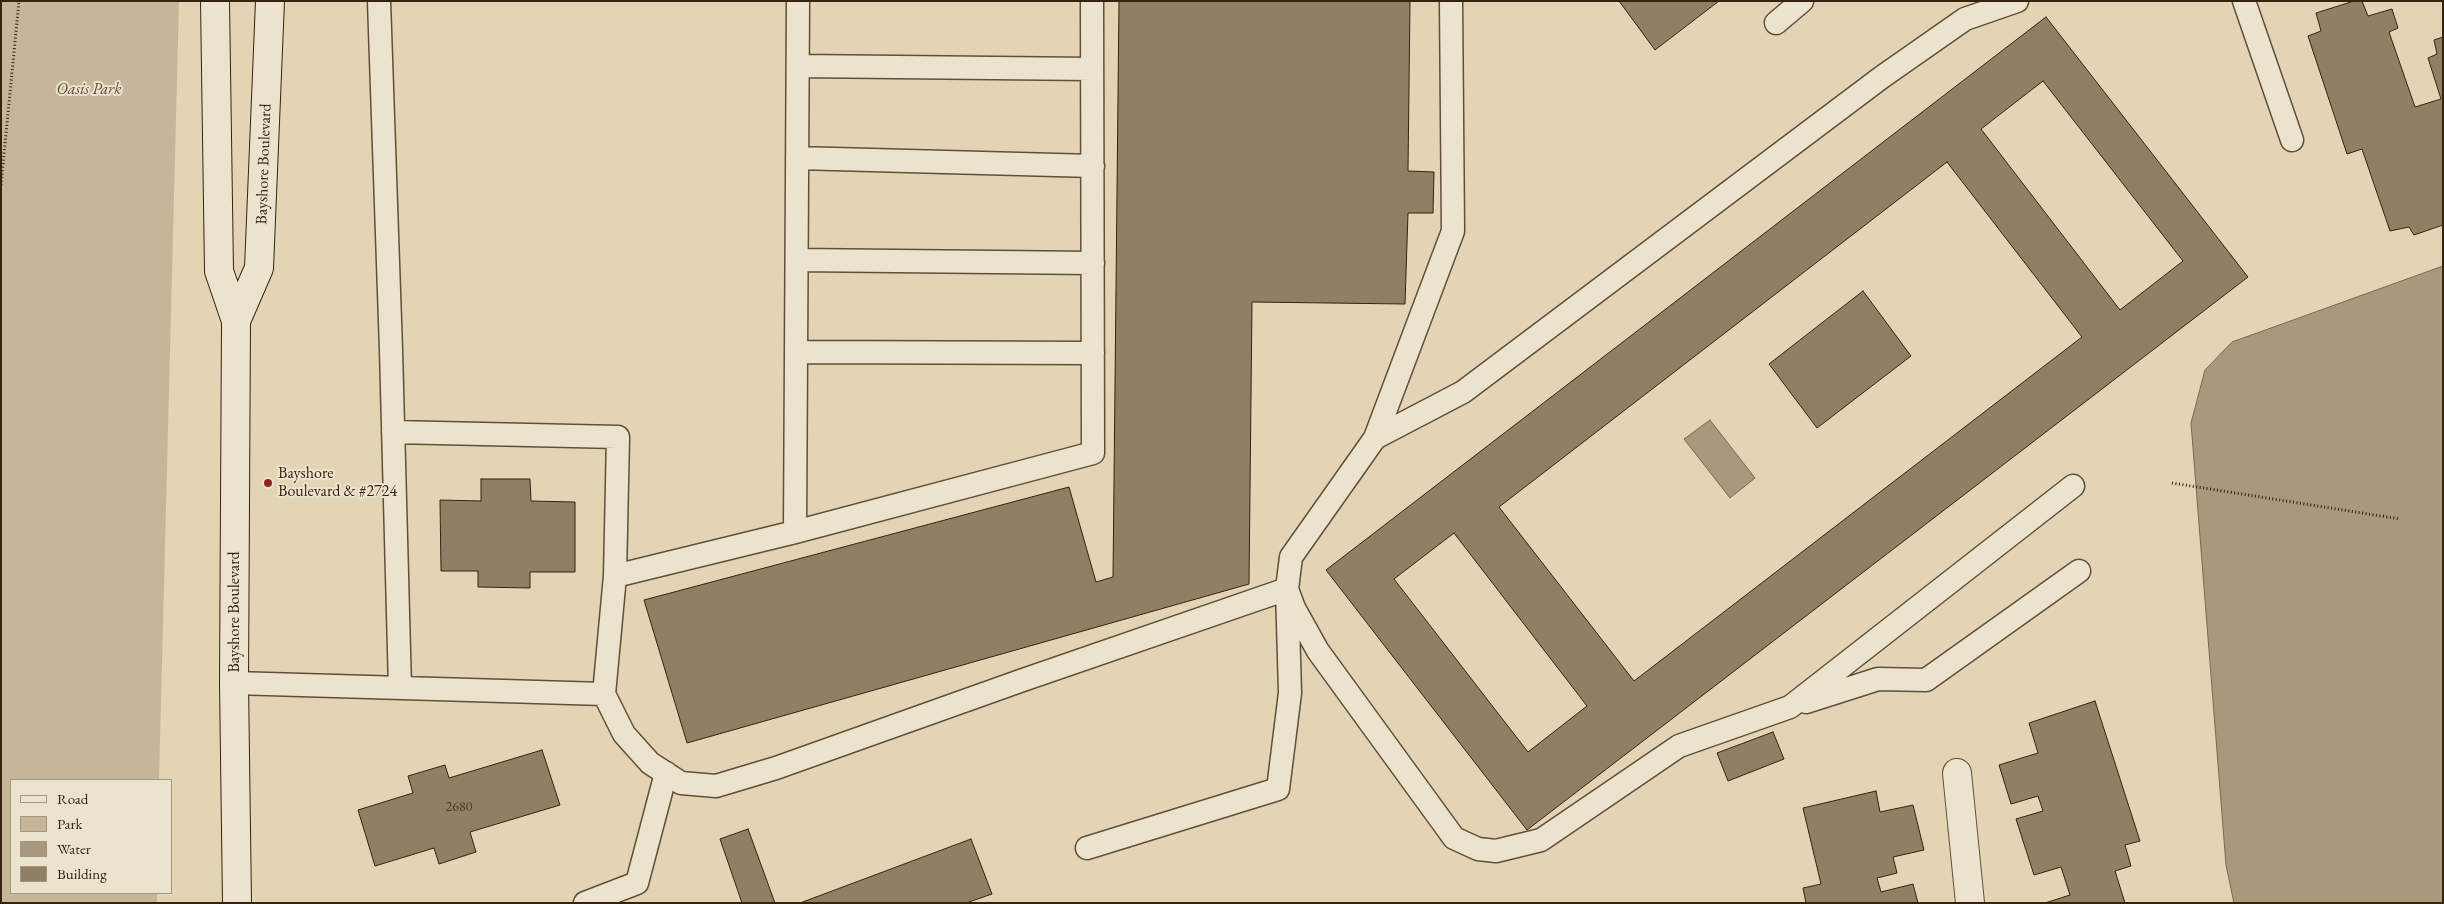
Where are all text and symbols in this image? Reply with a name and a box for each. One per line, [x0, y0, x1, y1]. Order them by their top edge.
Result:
park label: Oasis Park [57, 80, 121, 100]
street label: Bayshore Boulevard [252, 103, 276, 225]
place label: Bayshore Boulevard & #2724 [278, 464, 397, 502]
marker: Bayshore Boulevard & #2724 [262, 477, 274, 489]
street label: Bayshore Boulevard [225, 551, 245, 673]
legend [10, 779, 172, 894]
text: Road [57, 789, 88, 808]
house number: 2680 [446, 799, 472, 815]
text: Park [57, 814, 83, 833]
text: Water [57, 839, 91, 858]
text: Building [57, 864, 107, 883]

